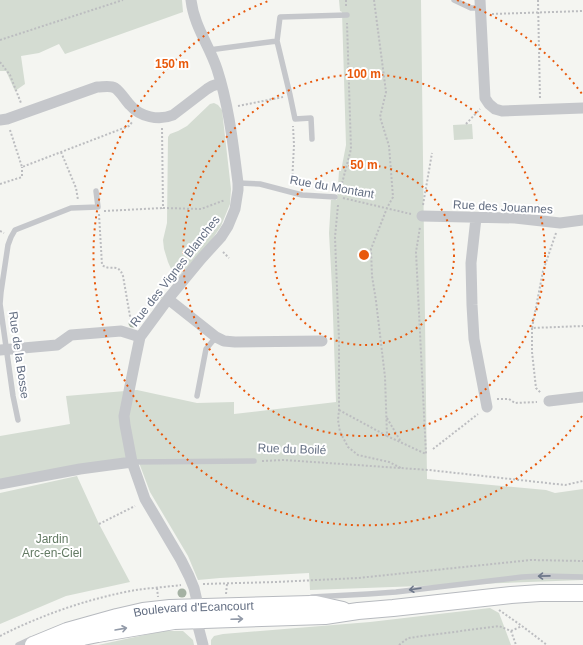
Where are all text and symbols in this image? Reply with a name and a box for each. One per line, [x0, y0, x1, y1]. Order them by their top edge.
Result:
text: 150 m [155, 57, 189, 71]
text: 100 m [347, 67, 381, 81]
text: 50 m [350, 158, 378, 172]
street label: Rue du Montant [289, 173, 376, 201]
street label: Rue des Jouannes [453, 197, 553, 217]
street label: Rue des Vignes Blanches [127, 213, 223, 329]
centre of rings [357, 248, 371, 262]
street label: Rue de la Bosse [6, 310, 32, 400]
street label: Rue du Boilé [257, 441, 327, 457]
park label: Jardin Arc-en-Ciel [22, 532, 82, 560]
one-way arrow [538, 572, 551, 580]
one-way arrow [409, 585, 422, 593]
street label: Boulevard d'Ecancourt [132, 599, 255, 620]
one-way arrow [230, 616, 243, 623]
one-way arrow [114, 625, 127, 633]

